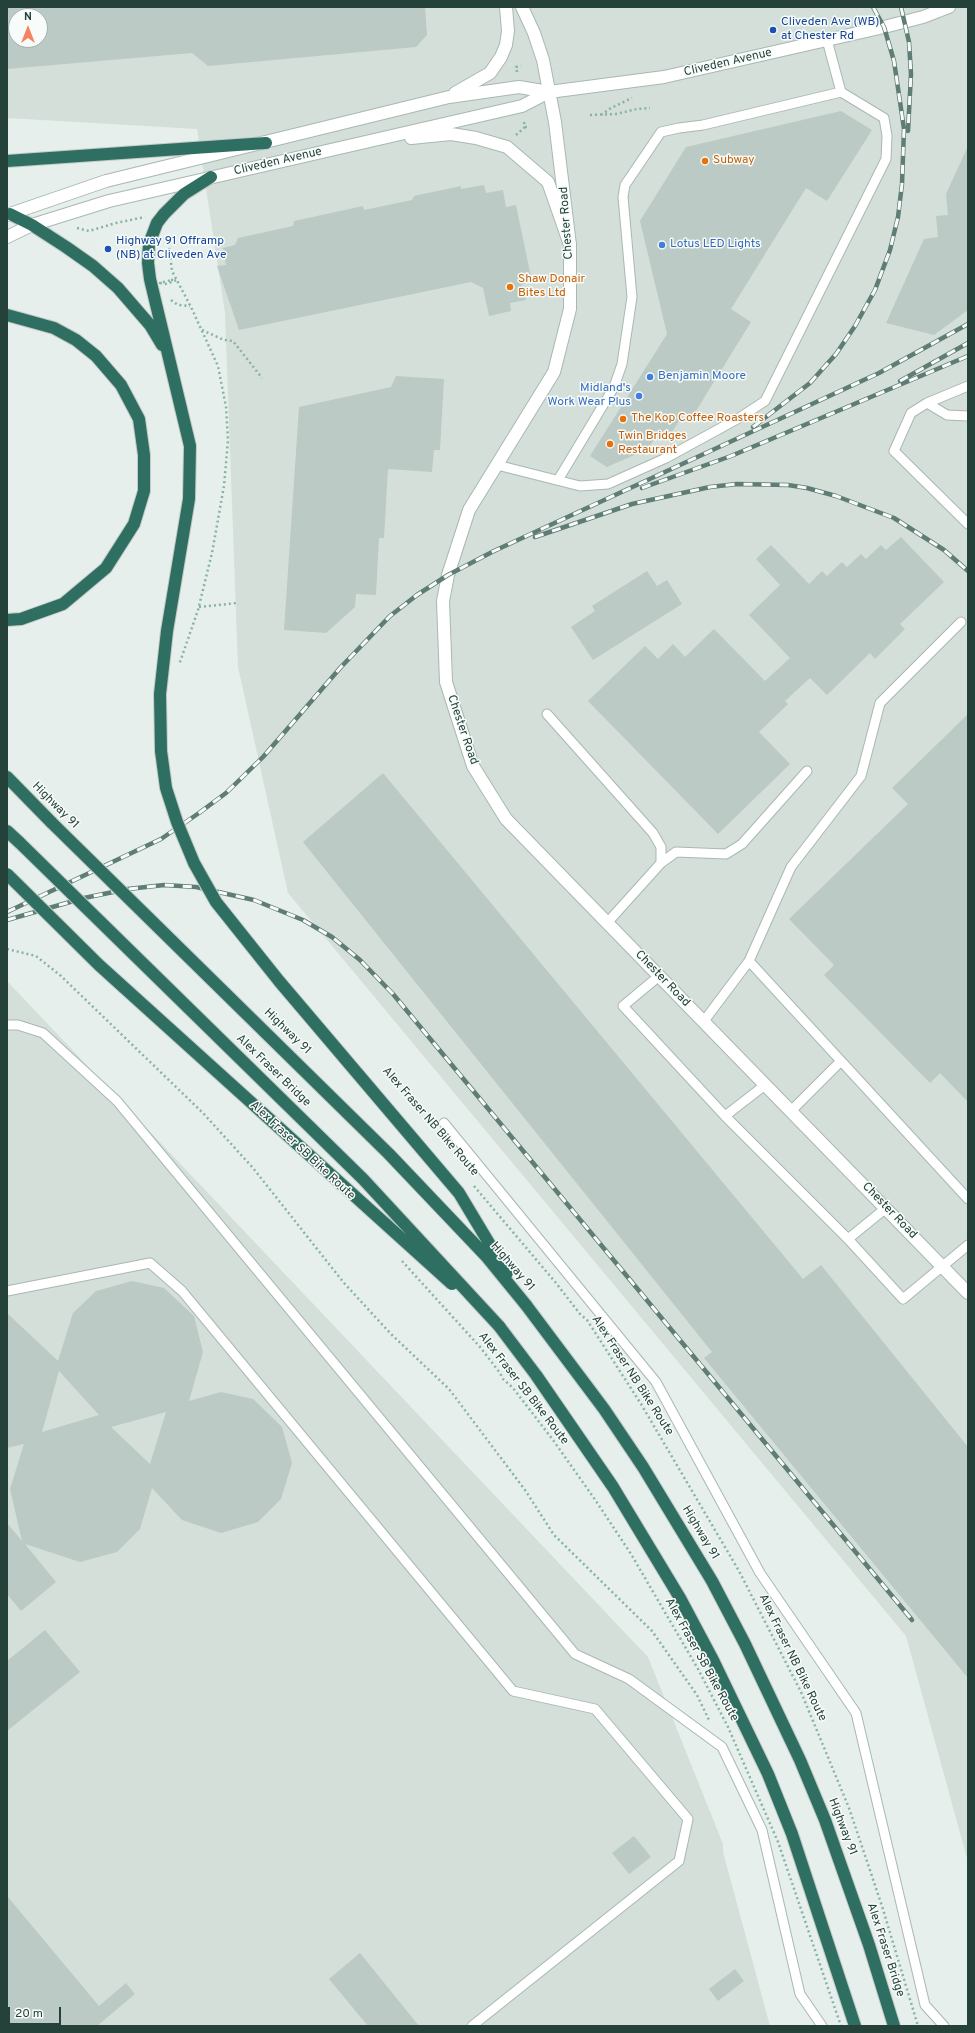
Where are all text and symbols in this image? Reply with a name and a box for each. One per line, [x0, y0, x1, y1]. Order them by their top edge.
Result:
north arrow [8, 8, 48, 48]
text: N [24, 10, 32, 24]
place label: Cliveden Ave (WB) at Chester Rd [781, 16, 879, 44]
marker: Cliveden Ave (WB) at Chester Rd [768, 25, 778, 35]
street label: Cliveden Avenue [683, 46, 773, 80]
street label: Cliveden Avenue [233, 145, 323, 179]
place label: Subway [713, 154, 755, 168]
marker: Subway [700, 156, 710, 166]
street label: Chester Road [557, 186, 577, 260]
place label: Highway 91 Offramp (NB) at Cliveden Ave [116, 235, 226, 263]
place label: Lotus LED Lights [670, 238, 761, 252]
marker: Lotus LED Lights [657, 240, 667, 250]
marker: Highway 91 Offramp (NB) at Cliveden Ave [103, 244, 113, 254]
place label: Shaw Donair Bites Ltd [518, 273, 585, 301]
marker: Shaw Donair Bites Ltd [505, 282, 515, 292]
place label: Benjamin Moore [658, 370, 746, 384]
marker: Benjamin Moore [645, 372, 655, 382]
place label: Midland's Work Wear Plus [547, 382, 631, 410]
marker: Midland's Work Wear Plus [634, 391, 644, 401]
place label: The Kop Coffee Roasters [631, 412, 764, 426]
marker: The Kop Coffee Roasters [618, 414, 628, 424]
place label: Twin Bridges Restaurant [618, 430, 687, 458]
marker: Twin Bridges Restaurant [605, 439, 615, 449]
street label: Chester Road [443, 693, 481, 767]
street label: Highway 91 [29, 780, 81, 832]
street label: Chester Road [632, 948, 692, 1010]
street label: Highway 91 [260, 1006, 314, 1058]
street label: Alex Fraser Bridge [233, 1032, 313, 1110]
street label: Alex Fraser NB Bike Route [379, 1064, 481, 1180]
street label: Alex Fraser SB Bike Route [246, 1098, 358, 1204]
street label: Chester Road [859, 1180, 919, 1242]
street label: Highway 91 [487, 1239, 537, 1295]
street label: Alex Fraser NB Bike Route [588, 1313, 676, 1439]
street label: Alex Fraser SB Bike Route [475, 1330, 571, 1448]
street label: Highway 91 [678, 1503, 722, 1563]
street label: Alex Fraser NB Bike Route [755, 1592, 829, 1724]
street label: Alex Fraser SB Bike Route [661, 1596, 741, 1724]
street label: Highway 91 [824, 1796, 860, 1858]
street label: Alex Fraser Bridge [863, 1901, 907, 1999]
scale bar [10, 1999, 63, 2025]
text: 20 m [15, 2006, 43, 2022]

